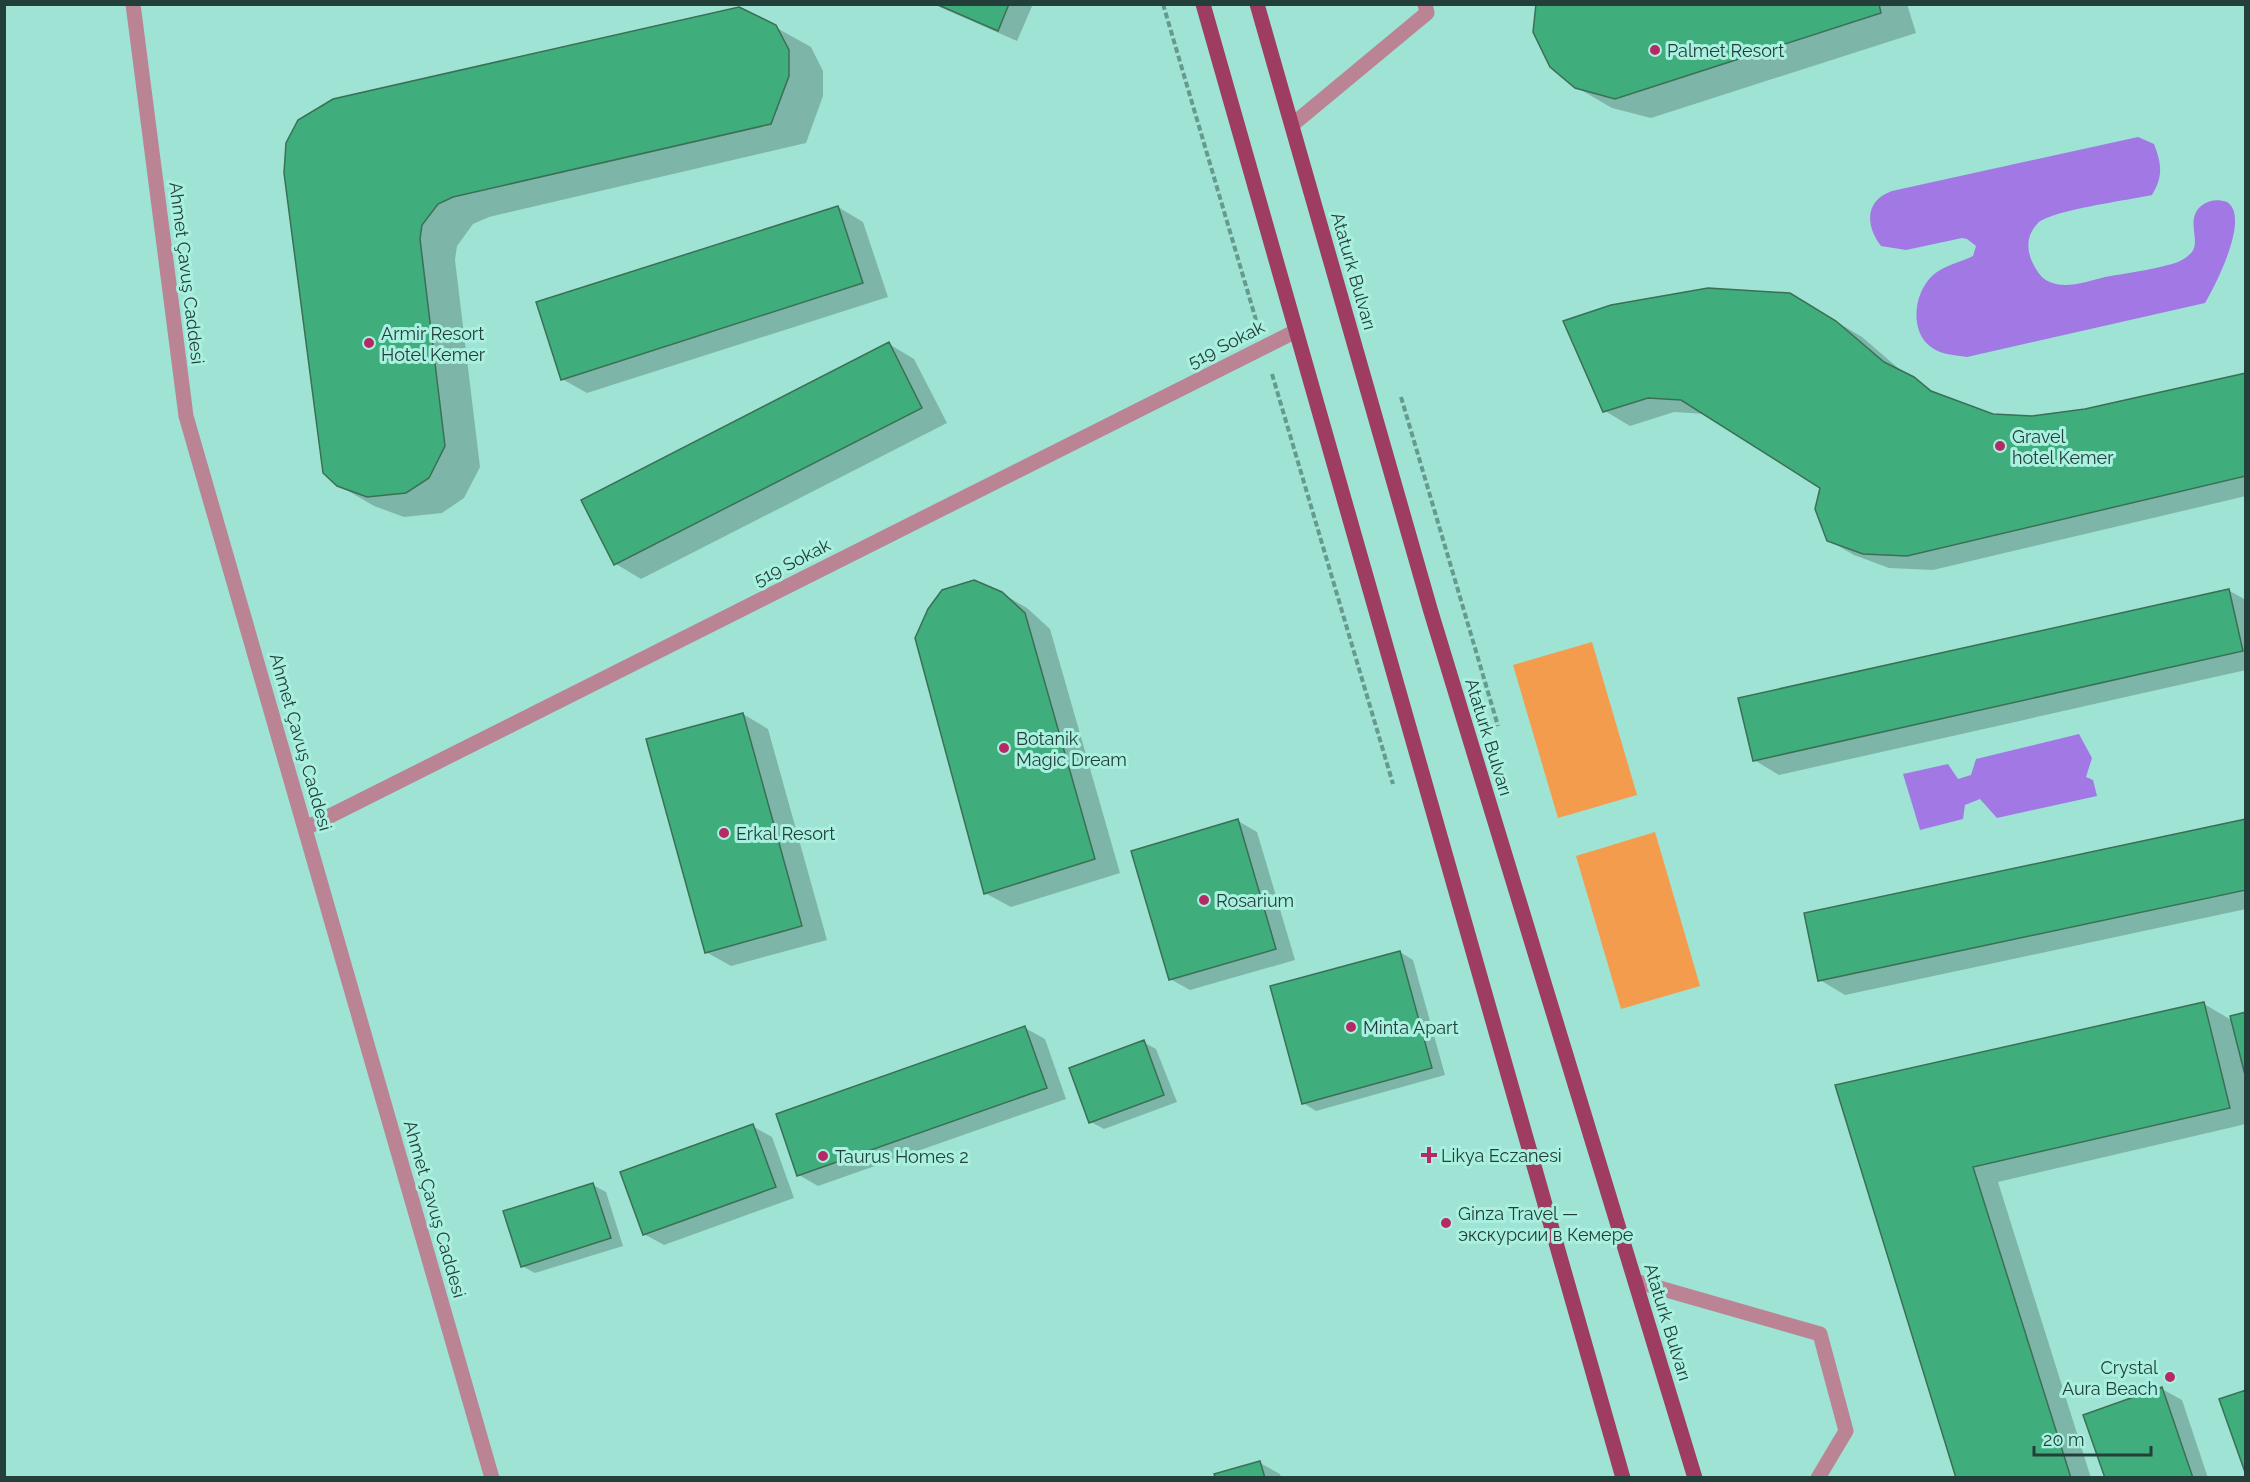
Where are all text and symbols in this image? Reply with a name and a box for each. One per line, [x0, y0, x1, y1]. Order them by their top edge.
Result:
place label: Palmet Resort [1667, 40, 1784, 61]
marker: Palmet Resort [1648, 43, 1662, 57]
street label: Ahmet Çavuş Caddesi [165, 181, 209, 365]
street label: Ataturk Bulvarı [1327, 210, 1381, 332]
street label: 519 Sokak [1184, 316, 1268, 372]
place label: Armir Resort Hotel Kemer [381, 323, 486, 365]
marker: Armir Resort Hotel Kemer [362, 336, 376, 350]
place label: Gravel hotel Kemer [2012, 426, 2114, 468]
marker: Gravel hotel Kemer [1993, 439, 2007, 453]
street label: 519 Sokak [750, 534, 834, 590]
street label: Ahmet Çavuş Caddesi [266, 651, 336, 833]
street label: Ataturk Bulvarı [1461, 676, 1517, 798]
place label: Botanik Magic Dream [1016, 728, 1127, 770]
marker: Botanik Magic Dream [997, 741, 1011, 755]
place label: Erkal Resort [736, 823, 835, 844]
marker: Erkal Resort [717, 826, 731, 840]
place label: Rosarium [1216, 890, 1294, 911]
marker: Rosarium [1197, 893, 1211, 907]
place label: Minta Apart [1363, 1017, 1458, 1038]
marker: Minta Apart [1344, 1020, 1358, 1034]
street label: Ahmet Çavuş Caddesi [400, 1118, 470, 1300]
place label: Likya Eczanesi [1441, 1145, 1562, 1166]
place label: Taurus Homes 2 [835, 1146, 969, 1167]
marker: Likya Eczanesi [1422, 1148, 1436, 1162]
marker: Taurus Homes 2 [816, 1149, 830, 1163]
place label: Ginza Travel — экскурсии в Кемере [1458, 1203, 1634, 1245]
marker: Ginza Travel — экскурсии в Кемере [1439, 1216, 1453, 1230]
street label: Ataturk Bulvarı [1640, 1261, 1696, 1383]
place label: Crystal Aura Beach [2062, 1357, 2158, 1399]
marker: Crystal Aura Beach [2163, 1370, 2177, 1384]
scale bar [2034, 1419, 2151, 1457]
text: 20 m [2043, 1429, 2085, 1450]

